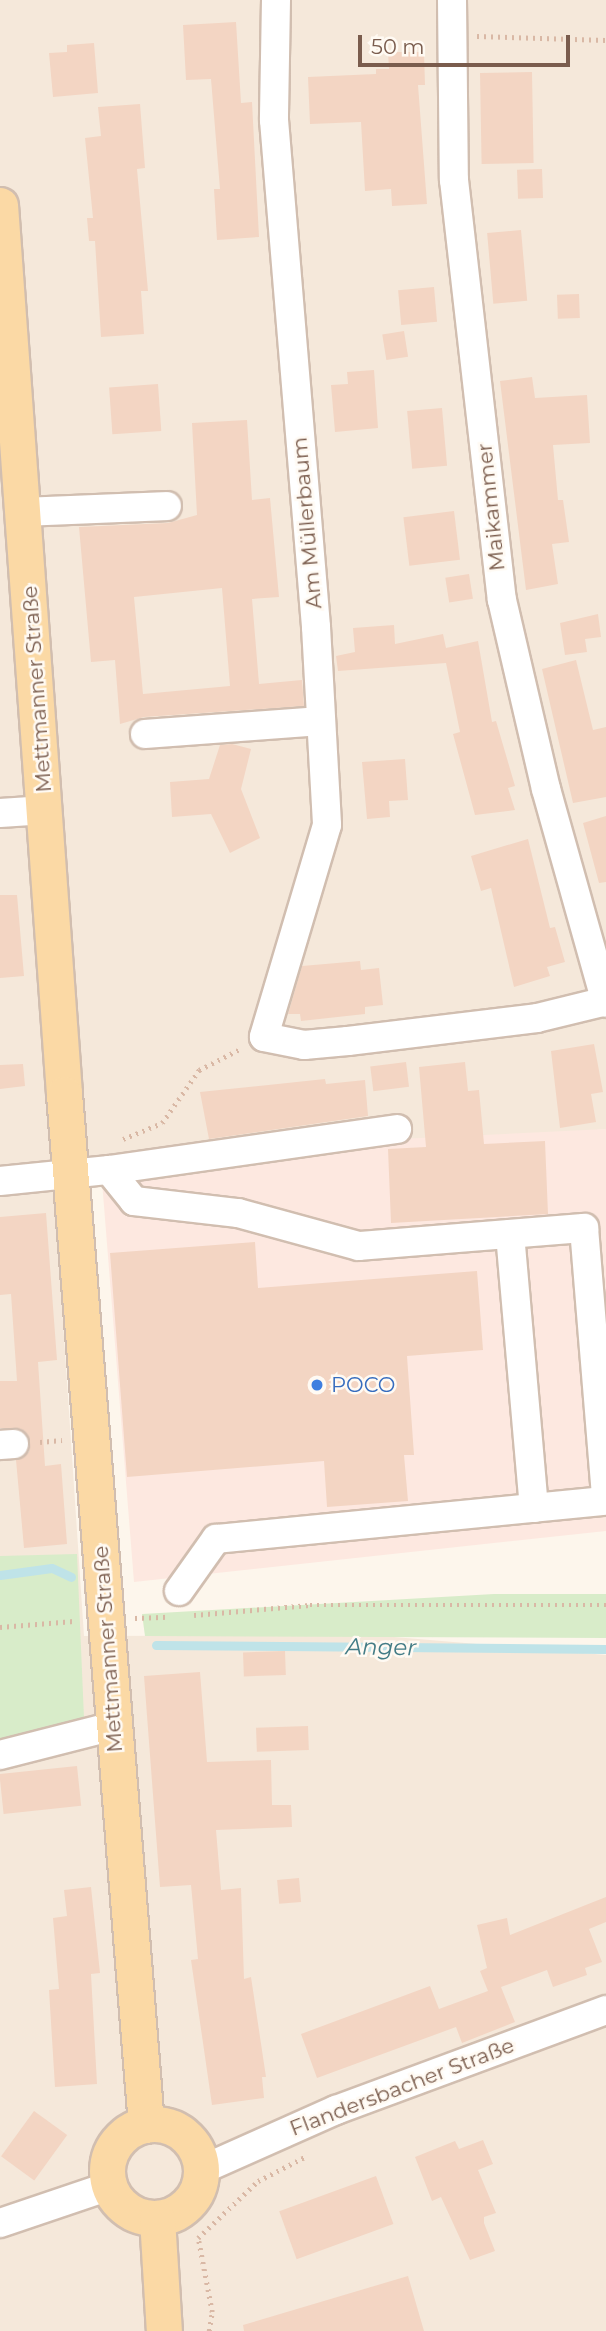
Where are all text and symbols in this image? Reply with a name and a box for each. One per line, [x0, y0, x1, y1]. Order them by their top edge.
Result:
scale bar [361, 21, 573, 65]
text: 50 m [371, 34, 425, 59]
street label: Am Müllerbaum [287, 436, 327, 610]
street label: Maikammer [472, 442, 510, 572]
street label: Mettmanner Straße [17, 585, 57, 793]
place label: POCO [331, 1372, 395, 1398]
marker: POCO [309, 1377, 325, 1393]
street label: Mettmanner Straße [88, 1545, 128, 1753]
water label: Anger [345, 1633, 417, 1661]
street label: Flandersbacher Straße [286, 2033, 518, 2141]

